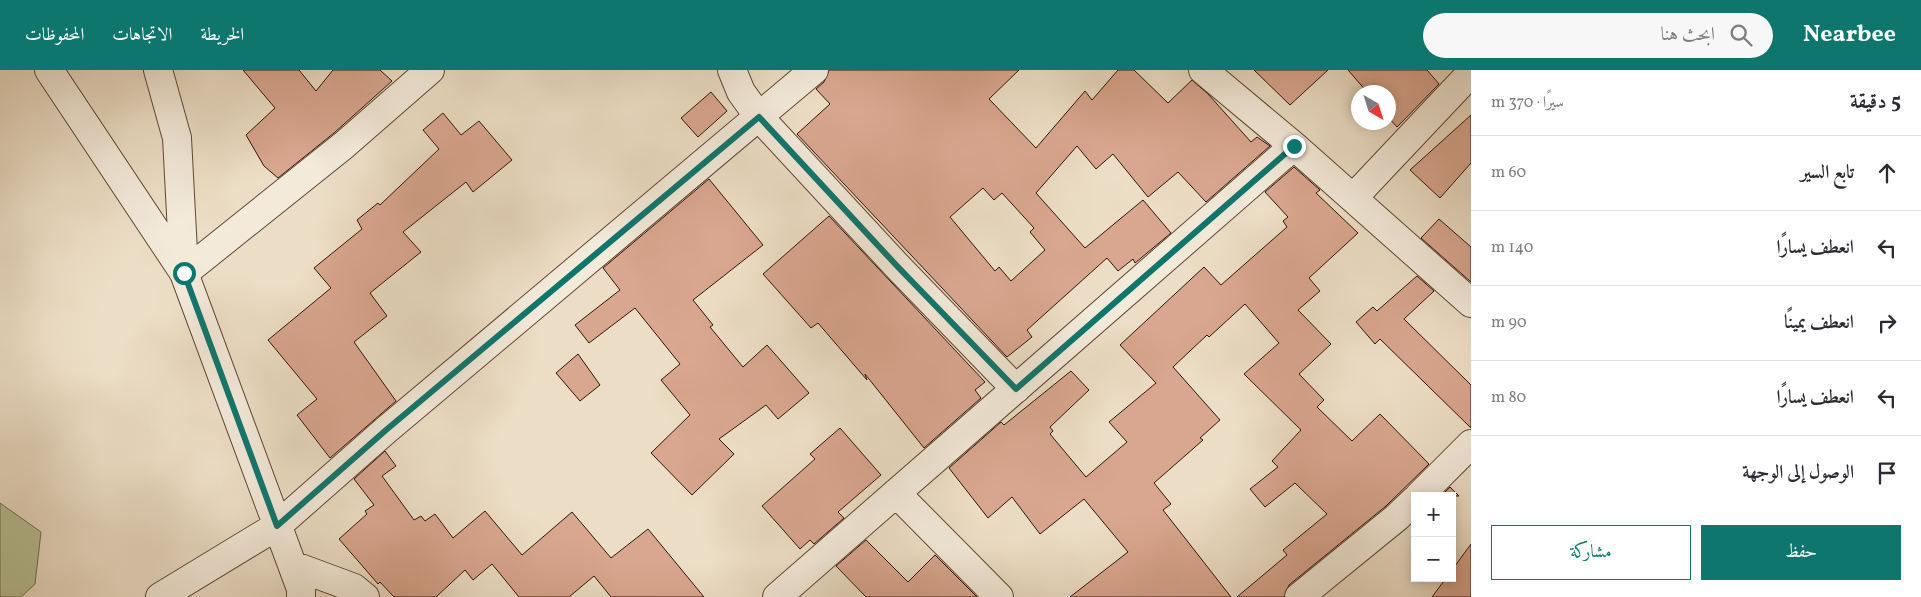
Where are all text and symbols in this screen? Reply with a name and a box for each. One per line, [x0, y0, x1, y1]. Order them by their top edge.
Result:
search box [1423, 13, 1773, 58]
text: Nearbee [1803, 18, 1896, 52]
icon: search [1727, 21, 1755, 49]
text: ابحث هنا [1660, 22, 1715, 48]
text: المحفوظات [25, 23, 84, 48]
text: الاتجاهات [112, 23, 172, 48]
text: الخريطة [200, 23, 244, 48]
north arrow [1351, 85, 1396, 130]
text: 5 دقيقة [1850, 88, 1901, 117]
text: سيرًا · 370 m [1491, 92, 1564, 114]
route end [1283, 135, 1306, 158]
icon: ahead [1873, 159, 1901, 187]
text: تابع السير [1801, 160, 1854, 186]
text: 60 m [1491, 162, 1526, 184]
icon: left [1873, 234, 1901, 262]
text: انعطف يسارًا [1776, 235, 1854, 261]
text: 140 m [1491, 237, 1533, 259]
route start [173, 262, 196, 285]
icon: right [1873, 309, 1901, 337]
text: انعطف يمينًا [1784, 310, 1854, 336]
text: 90 m [1491, 312, 1527, 334]
icon: left [1873, 384, 1901, 412]
text: انعطف يسارًا [1776, 385, 1854, 411]
text: 80 m [1491, 387, 1526, 409]
icon: arrive [1873, 459, 1901, 487]
text: الوصول إلى الوجهة [1742, 460, 1854, 486]
map controls [1411, 492, 1456, 582]
button: + [1411, 492, 1456, 537]
button: مشاركة [1491, 525, 1691, 580]
button: حفظ [1701, 525, 1901, 580]
button: − [1411, 537, 1456, 582]

